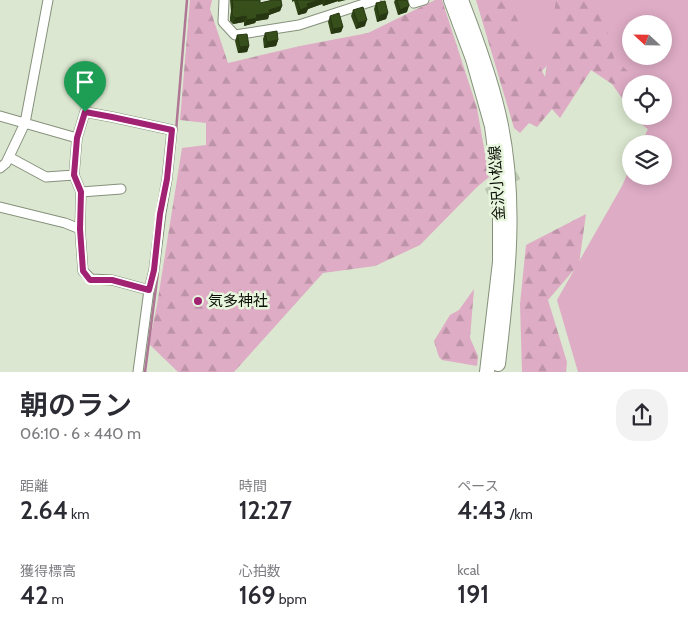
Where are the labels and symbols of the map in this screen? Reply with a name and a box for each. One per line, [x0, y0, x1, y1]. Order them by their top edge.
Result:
north arrow [622, 15, 672, 65]
pin [64, 61, 106, 112]
street label: 金沢小松線 [485, 145, 509, 221]
place label: 気多神社 [208, 292, 268, 310]
marker: 気多神社 [192, 295, 204, 307]

